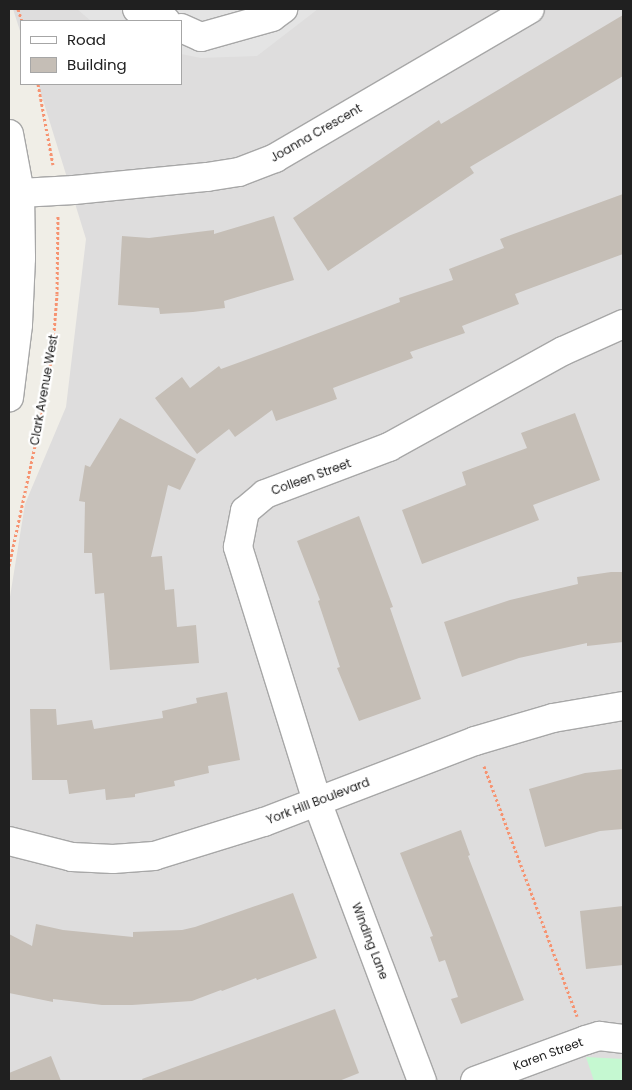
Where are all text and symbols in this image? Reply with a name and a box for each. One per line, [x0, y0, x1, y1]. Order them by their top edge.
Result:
legend [20, 20, 182, 85]
text: Road [67, 29, 106, 50]
text: Building [67, 54, 127, 75]
street label: Joanna Crescent [268, 101, 364, 165]
street label: Clark Avenue West [27, 333, 61, 447]
street label: Colleen Street [269, 456, 353, 498]
street label: York Hill Boulevard [264, 775, 372, 827]
street label: Winding Lane [349, 901, 391, 981]
street label: Karen Street [511, 1035, 585, 1073]

